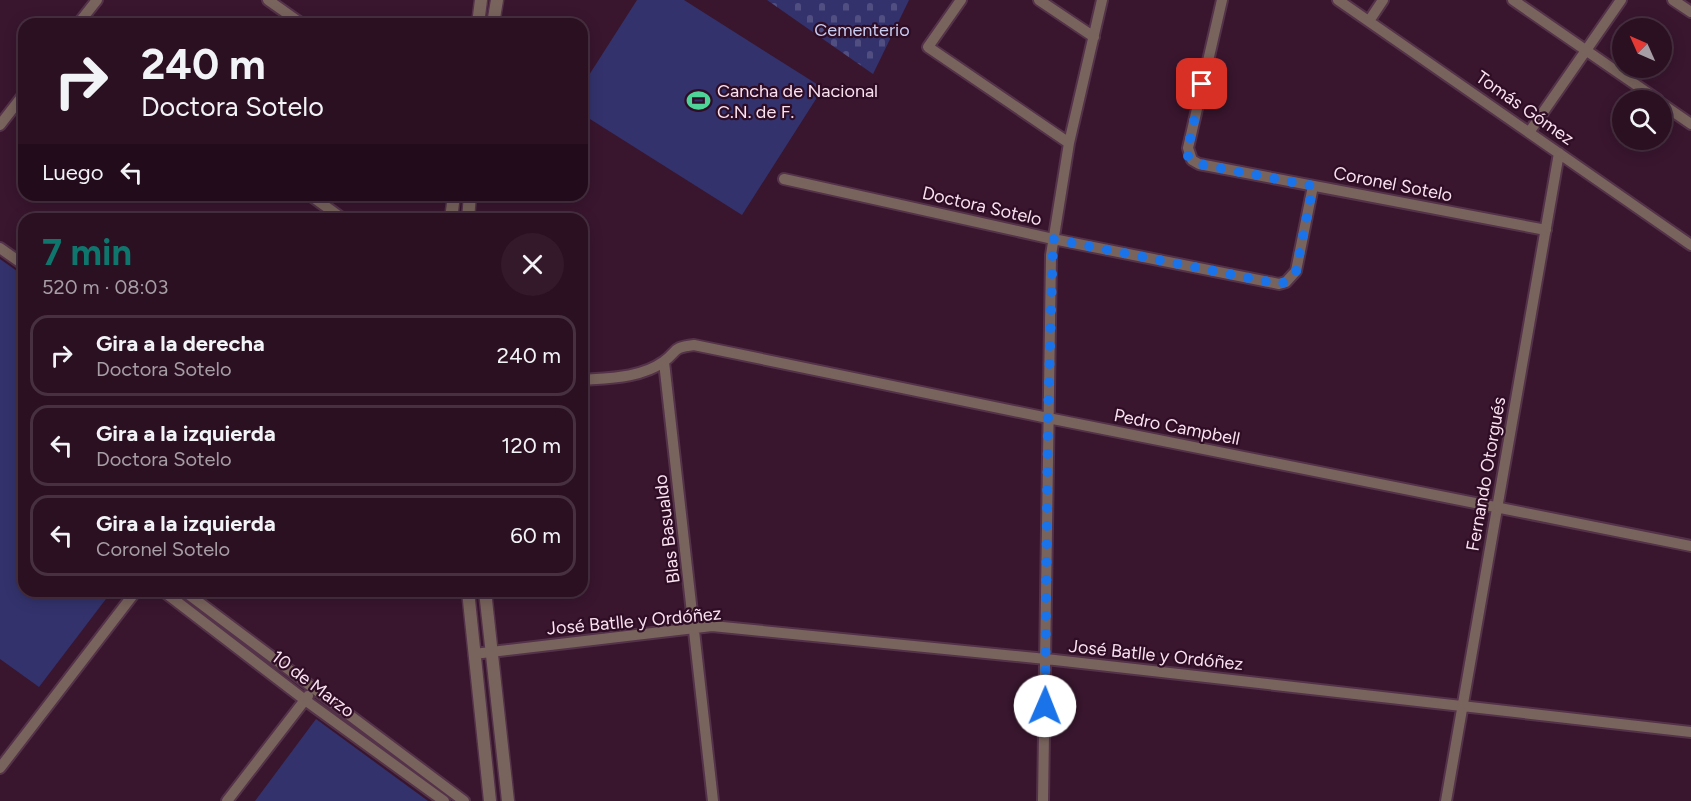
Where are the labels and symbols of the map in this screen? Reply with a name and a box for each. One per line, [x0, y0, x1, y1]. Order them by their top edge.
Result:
north arrow [1612, 18, 1672, 78]
park label: Cementerio [814, 19, 910, 41]
pin [1176, 58, 1227, 109]
street label: Tomás Gómez [1472, 66, 1578, 150]
place label: Cancha de Nacional C.N. de F. [717, 80, 878, 123]
sports icon: Cancha de Nacional C.N. de F. [686, 88, 712, 114]
street label: Coronel Sotelo [1332, 162, 1454, 206]
street label: Doctora Sotelo [920, 182, 1044, 230]
street label: Fernando Otorgués [1462, 395, 1510, 553]
street label: Pedro Campbell [1112, 404, 1242, 450]
street label: Blas Basualdo [649, 473, 685, 585]
street label: José Batlle y Ordóñez [546, 602, 722, 640]
street label: José Batlle y Ordóñez [1068, 635, 1244, 675]
street label: 10 de Marzo [267, 646, 359, 722]
position arrow [1013, 674, 1077, 738]

